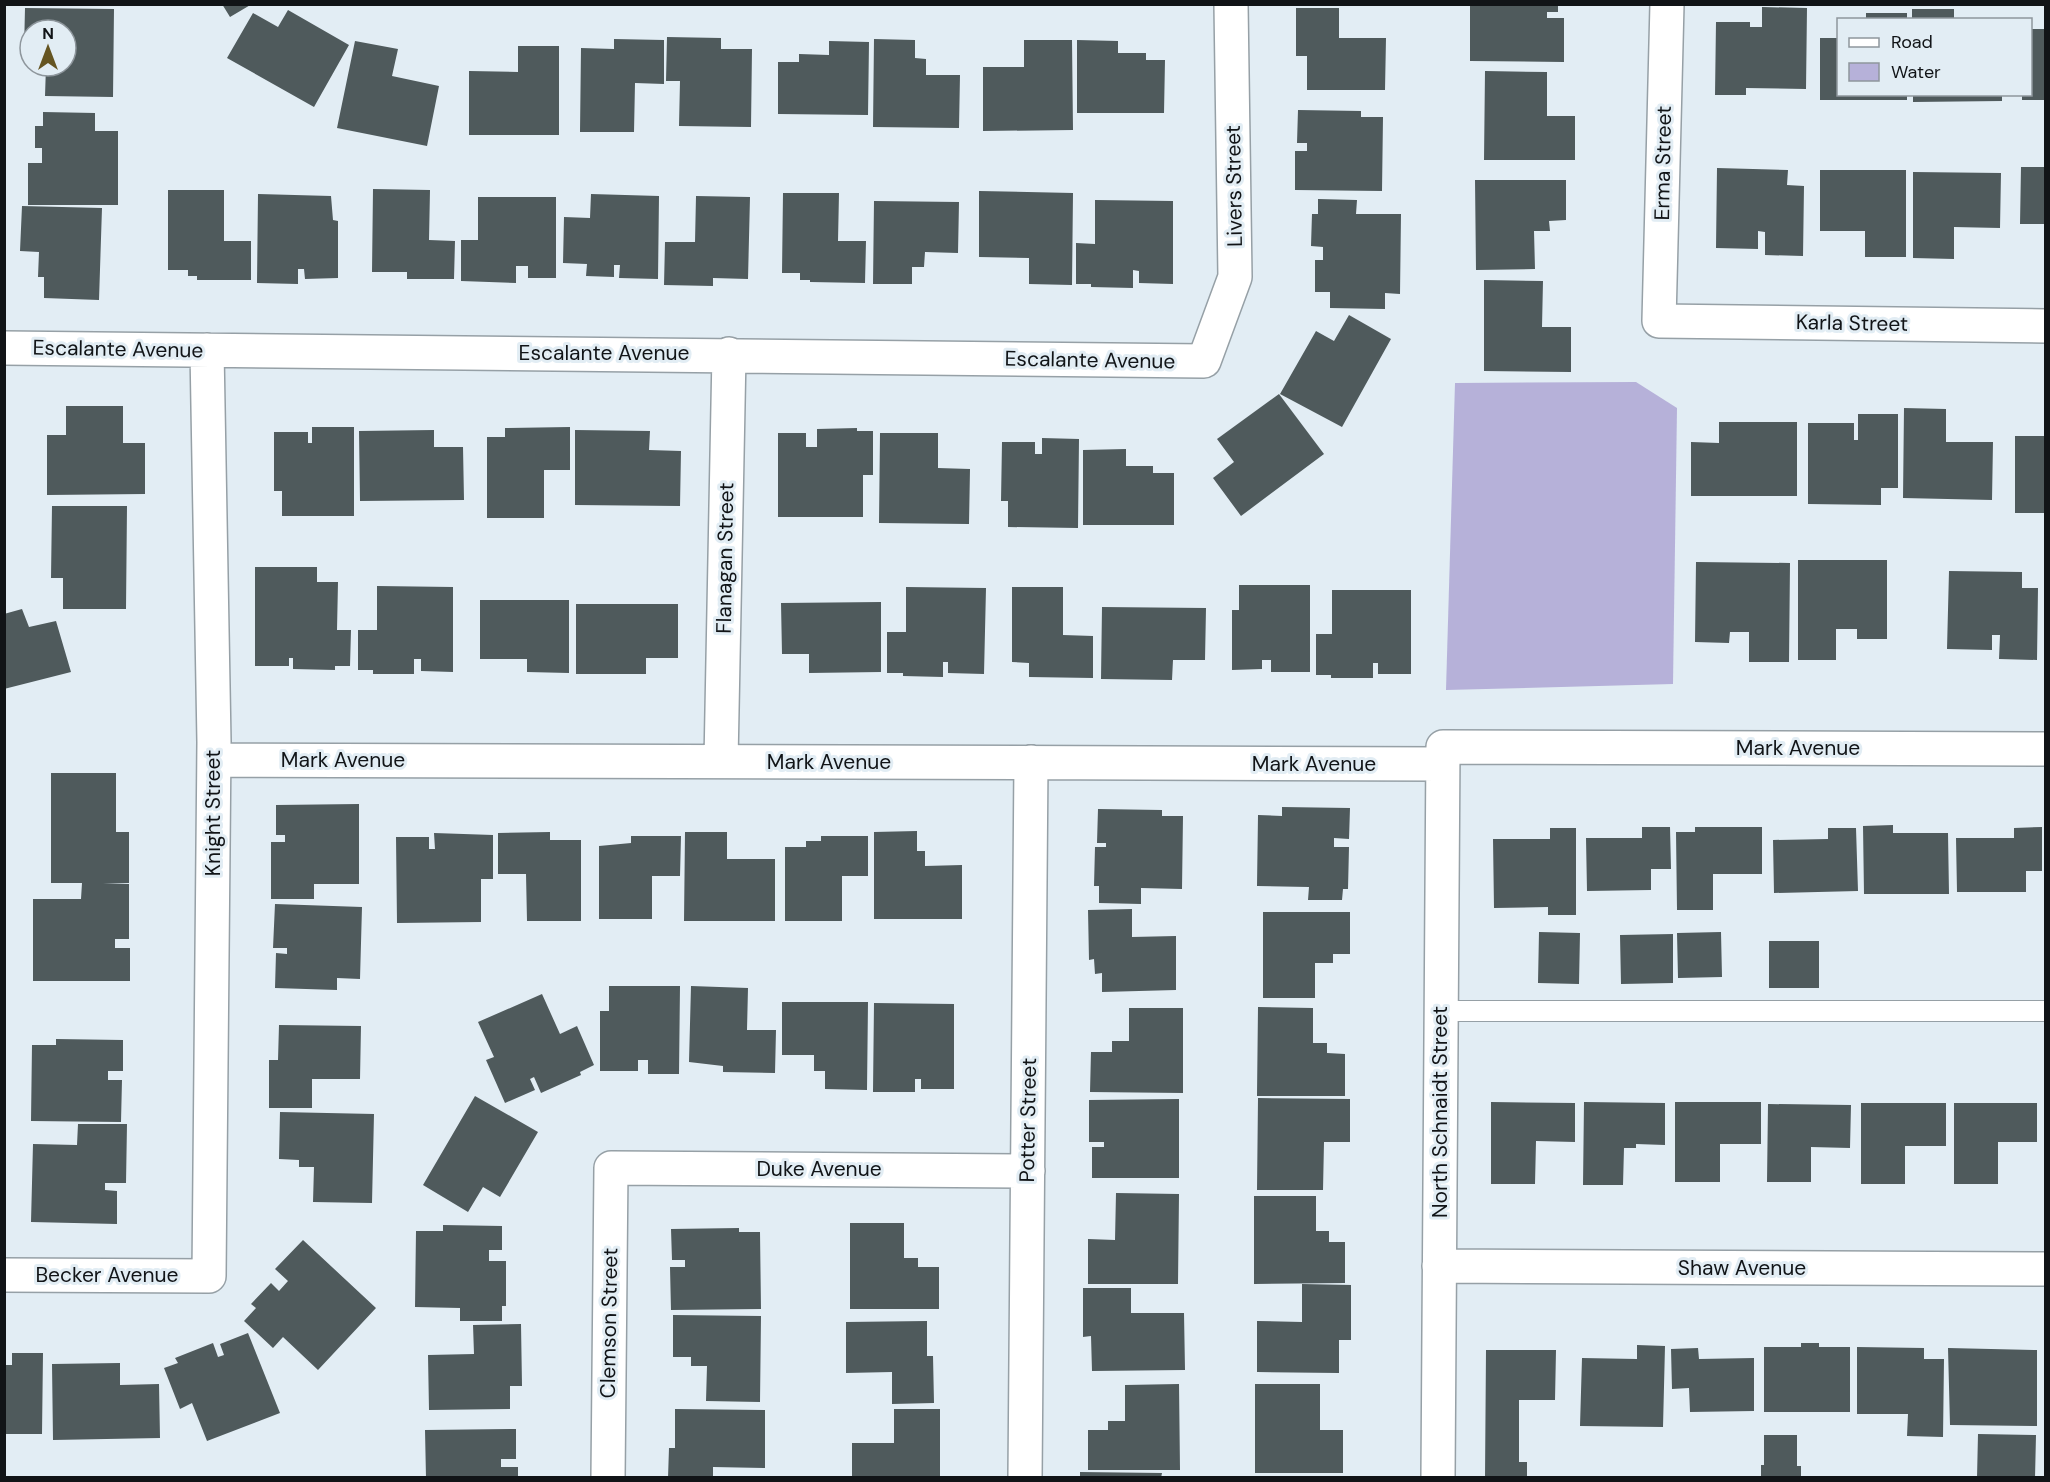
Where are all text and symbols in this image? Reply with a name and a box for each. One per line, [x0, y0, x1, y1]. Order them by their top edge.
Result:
north arrow [18, 18, 78, 78]
legend [1837, 18, 2032, 96]
text: N [42, 23, 54, 44]
text: Road [1891, 30, 1933, 54]
text: Water [1891, 60, 1941, 84]
street label: Erma Street [1648, 105, 1678, 221]
street label: Livers Street [1219, 125, 1249, 247]
street label: Karla Street [1796, 308, 1908, 338]
street label: Escalante Avenue [32, 334, 204, 364]
street label: Escalante Avenue [519, 339, 689, 367]
street label: Escalante Avenue [1004, 345, 1176, 375]
street label: Flanagan Street [710, 482, 740, 634]
street label: Mark Avenue [1736, 734, 1860, 762]
street label: Mark Avenue [281, 746, 405, 774]
street label: Mark Avenue [767, 748, 891, 776]
street label: Knight Street [199, 750, 227, 876]
street label: Mark Avenue [1252, 750, 1376, 778]
street label: North Schnaidt Street [1426, 1006, 1454, 1218]
street label: Potter Street [1013, 1057, 1043, 1183]
street label: Duke Avenue [756, 1155, 882, 1183]
street label: Clemson Street [594, 1248, 624, 1398]
street label: Shaw Avenue [1678, 1254, 1806, 1282]
street label: Becker Avenue [35, 1261, 179, 1289]

